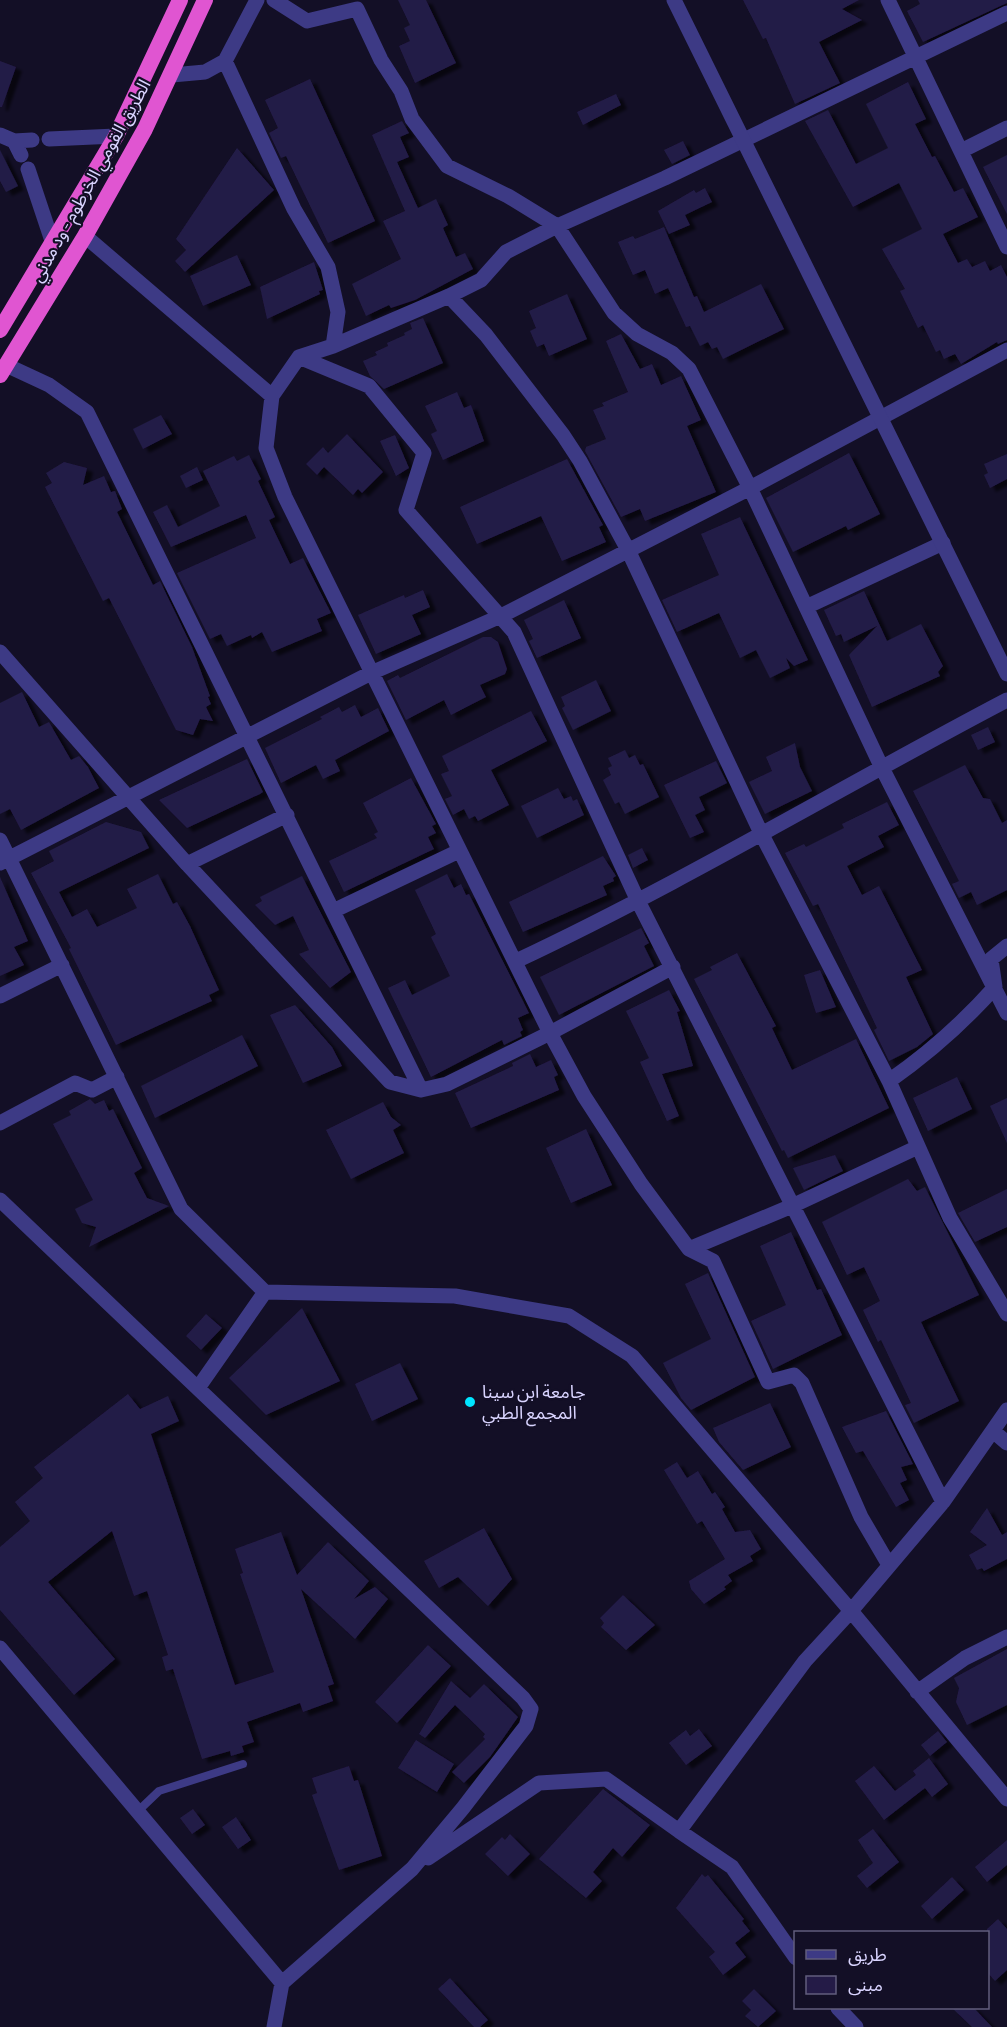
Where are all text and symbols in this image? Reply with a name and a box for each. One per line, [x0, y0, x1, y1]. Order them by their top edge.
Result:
street label: الطريق القومي الخرطوم - ود مدني [26, 76, 158, 287]
place label: جامعة ابن سينا المجمع الطبي [482, 1382, 586, 1427]
marker: جامعة ابن سينا المجمع الطبي [463, 1395, 477, 1409]
legend [794, 1931, 989, 2009]
text: طريق [848, 1945, 887, 1966]
text: مبنى [848, 1975, 883, 1996]

